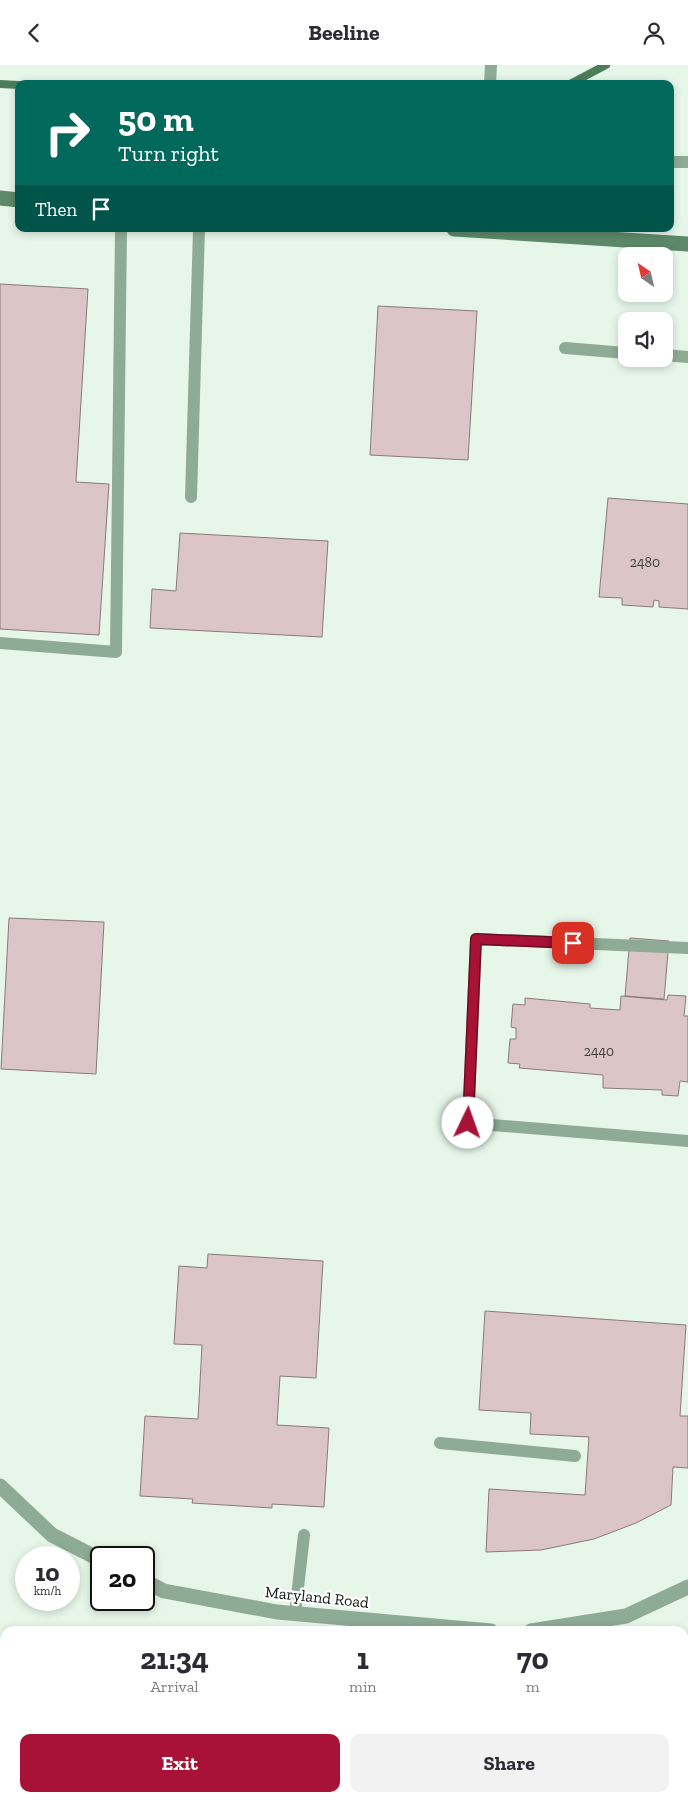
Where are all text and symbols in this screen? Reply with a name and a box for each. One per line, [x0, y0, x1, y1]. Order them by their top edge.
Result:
icon: back [20, 19, 48, 47]
text: Beeline [308, 19, 380, 46]
icon: person [640, 19, 668, 47]
text: 50 m [118, 98, 194, 140]
icon: right [35, 100, 100, 165]
text: Turn right [118, 140, 219, 167]
icon: arrive [87, 195, 115, 223]
text: Then [35, 198, 77, 221]
north arrow [618, 247, 672, 303]
map controls [618, 247, 673, 367]
button: sound [618, 312, 673, 367]
house number: 2480 [630, 554, 660, 571]
pin [552, 922, 594, 964]
icon: arrive [559, 929, 587, 957]
house number: 2440 [584, 1043, 614, 1060]
position arrow [441, 1096, 493, 1148]
speed limit sign: 20 [90, 1546, 155, 1611]
text: 10 [35, 1557, 60, 1587]
street label: Maryland Road [264, 1582, 370, 1612]
text: km/h [34, 1584, 61, 1598]
text: 21:34 [140, 1641, 209, 1677]
text: 1 [357, 1641, 369, 1677]
text: 70 [517, 1641, 549, 1677]
text: Arrival [150, 1677, 199, 1696]
text: min [349, 1677, 377, 1696]
text: m [526, 1677, 540, 1696]
button: Exit [20, 1734, 340, 1792]
button: Share [350, 1734, 669, 1792]

